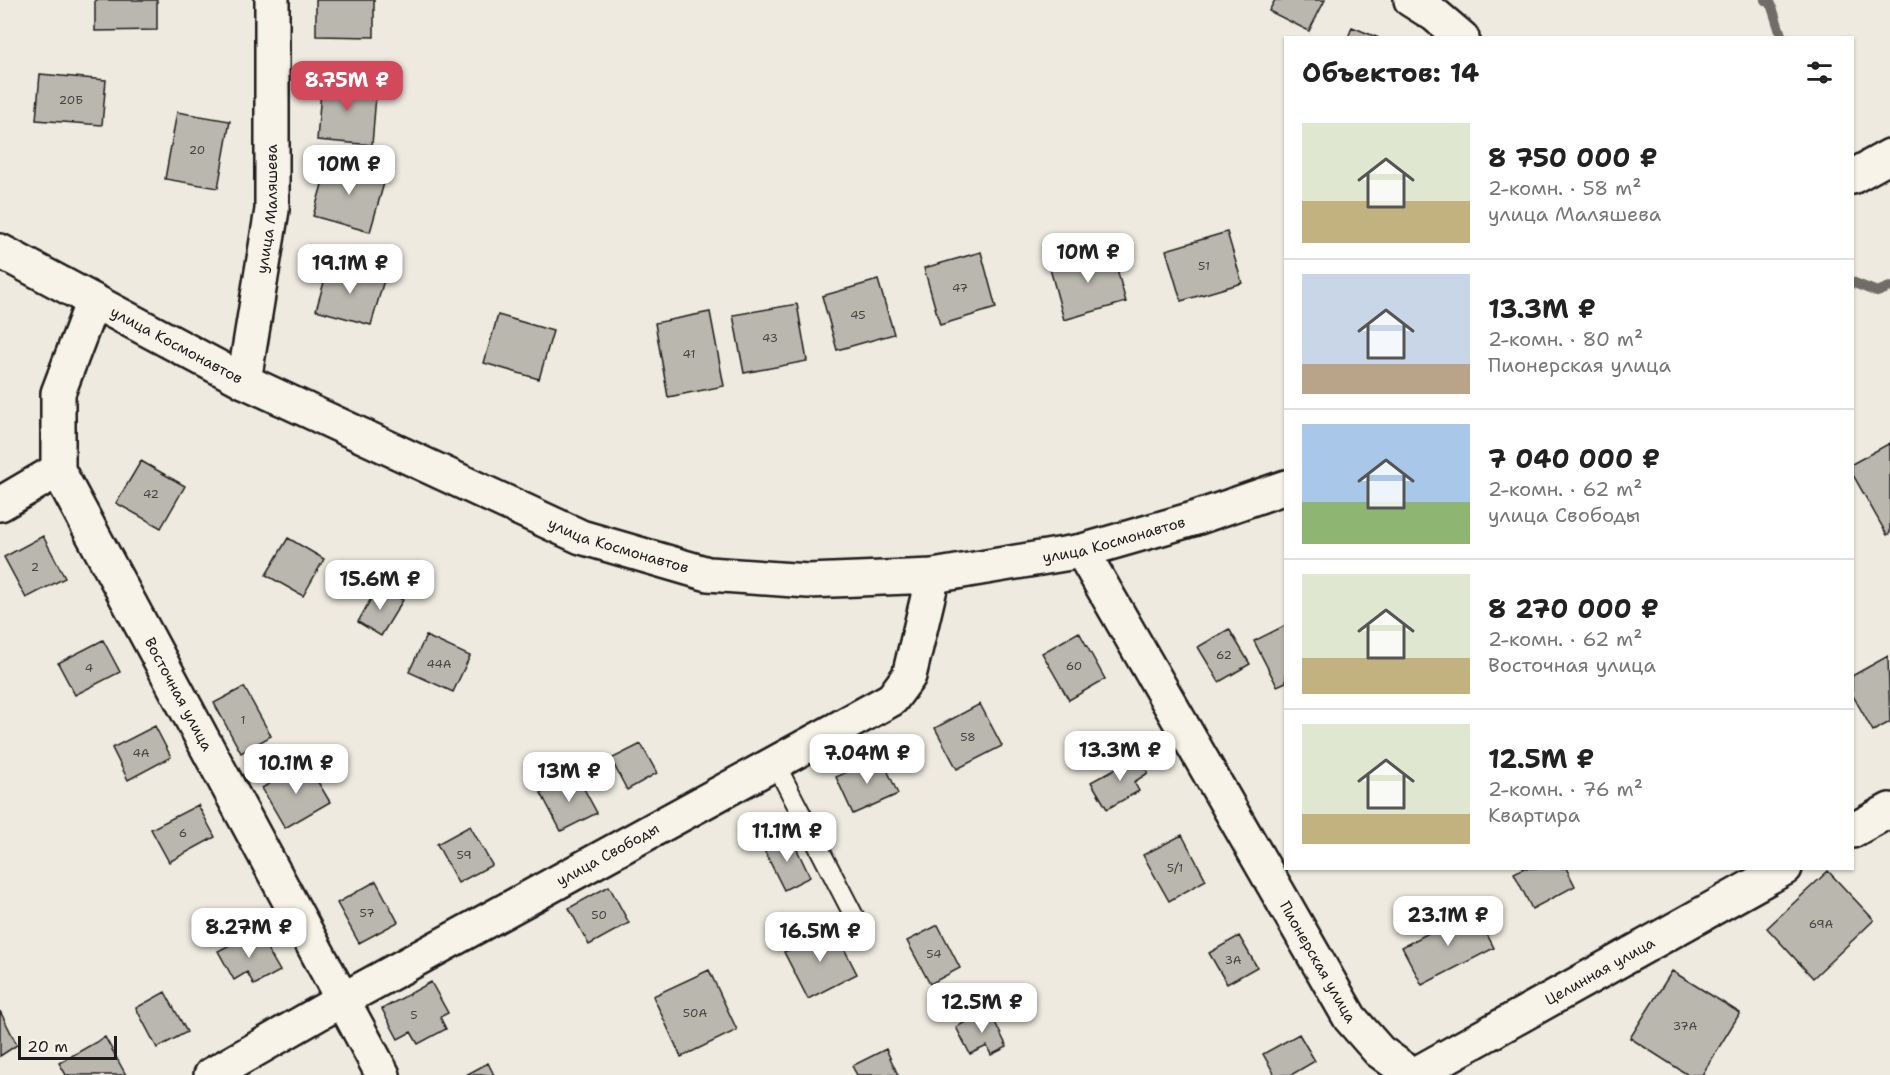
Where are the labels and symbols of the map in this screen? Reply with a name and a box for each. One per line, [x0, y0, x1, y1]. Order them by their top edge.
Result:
pin: 8.75M ₽ [292, 61, 402, 112]
house number: 20Б [59, 92, 83, 108]
house number: 20 [189, 142, 205, 158]
street label: улица Маляшева [252, 144, 282, 275]
pin: 10M ₽ [307, 145, 391, 196]
pin: 10M ₽ [1046, 233, 1130, 284]
pin: 19.1M ₽ [295, 244, 405, 295]
house number: 51 [1198, 258, 1210, 274]
house number: 47 [952, 280, 968, 296]
street label: улица Космонавтов [107, 302, 246, 388]
house number: 45 [850, 307, 866, 323]
house number: 43 [762, 330, 778, 346]
house number: 41 [683, 346, 695, 362]
house number: 42 [143, 486, 159, 502]
street label: улица Космонавтов [1041, 512, 1188, 567]
street label: улица Космонавтов [545, 513, 691, 578]
house number: 2 [31, 559, 39, 575]
pin: 15.6M ₽ [325, 560, 435, 611]
street label: Восточная улица [140, 634, 217, 755]
house number: 62 [1216, 647, 1232, 663]
house number: 44А [426, 656, 452, 672]
house number: 60 [1066, 658, 1082, 674]
house number: 4 [85, 660, 93, 676]
house number: 1 [240, 712, 246, 728]
house number: 58 [960, 729, 976, 745]
pin: 13.3M ₽ [1065, 731, 1175, 782]
pin: 7.04M ₽ [812, 734, 922, 785]
pin: 10.1M ₽ [241, 744, 351, 795]
house number: 4А [132, 745, 150, 761]
pin: 13M ₽ [527, 752, 611, 803]
pin: 11.1M ₽ [732, 812, 842, 863]
street label: улица Свободы [553, 818, 663, 891]
house number: 6 [179, 825, 187, 841]
house number: 59 [456, 847, 472, 863]
house number: 5/1 [1167, 860, 1183, 876]
pin: 23.1M ₽ [1393, 896, 1503, 947]
street label: Пионерская улица [1275, 898, 1361, 1027]
house number: 57 [359, 905, 375, 921]
house number: 50 [591, 907, 607, 923]
pin: 8.27M ₽ [194, 908, 304, 959]
pin: 16.5M ₽ [765, 912, 875, 963]
house number: 69А [1809, 916, 1834, 932]
street label: Целинная улица [1542, 932, 1659, 1010]
house number: 54 [926, 946, 942, 962]
house number: 3А [1224, 952, 1242, 968]
pin: 12.5M ₽ [927, 983, 1037, 1034]
house number: 50А [683, 1005, 707, 1021]
house number: 5 [410, 1007, 418, 1023]
house number: 37А [1673, 1018, 1698, 1034]
scale bar [18, 1033, 117, 1060]

